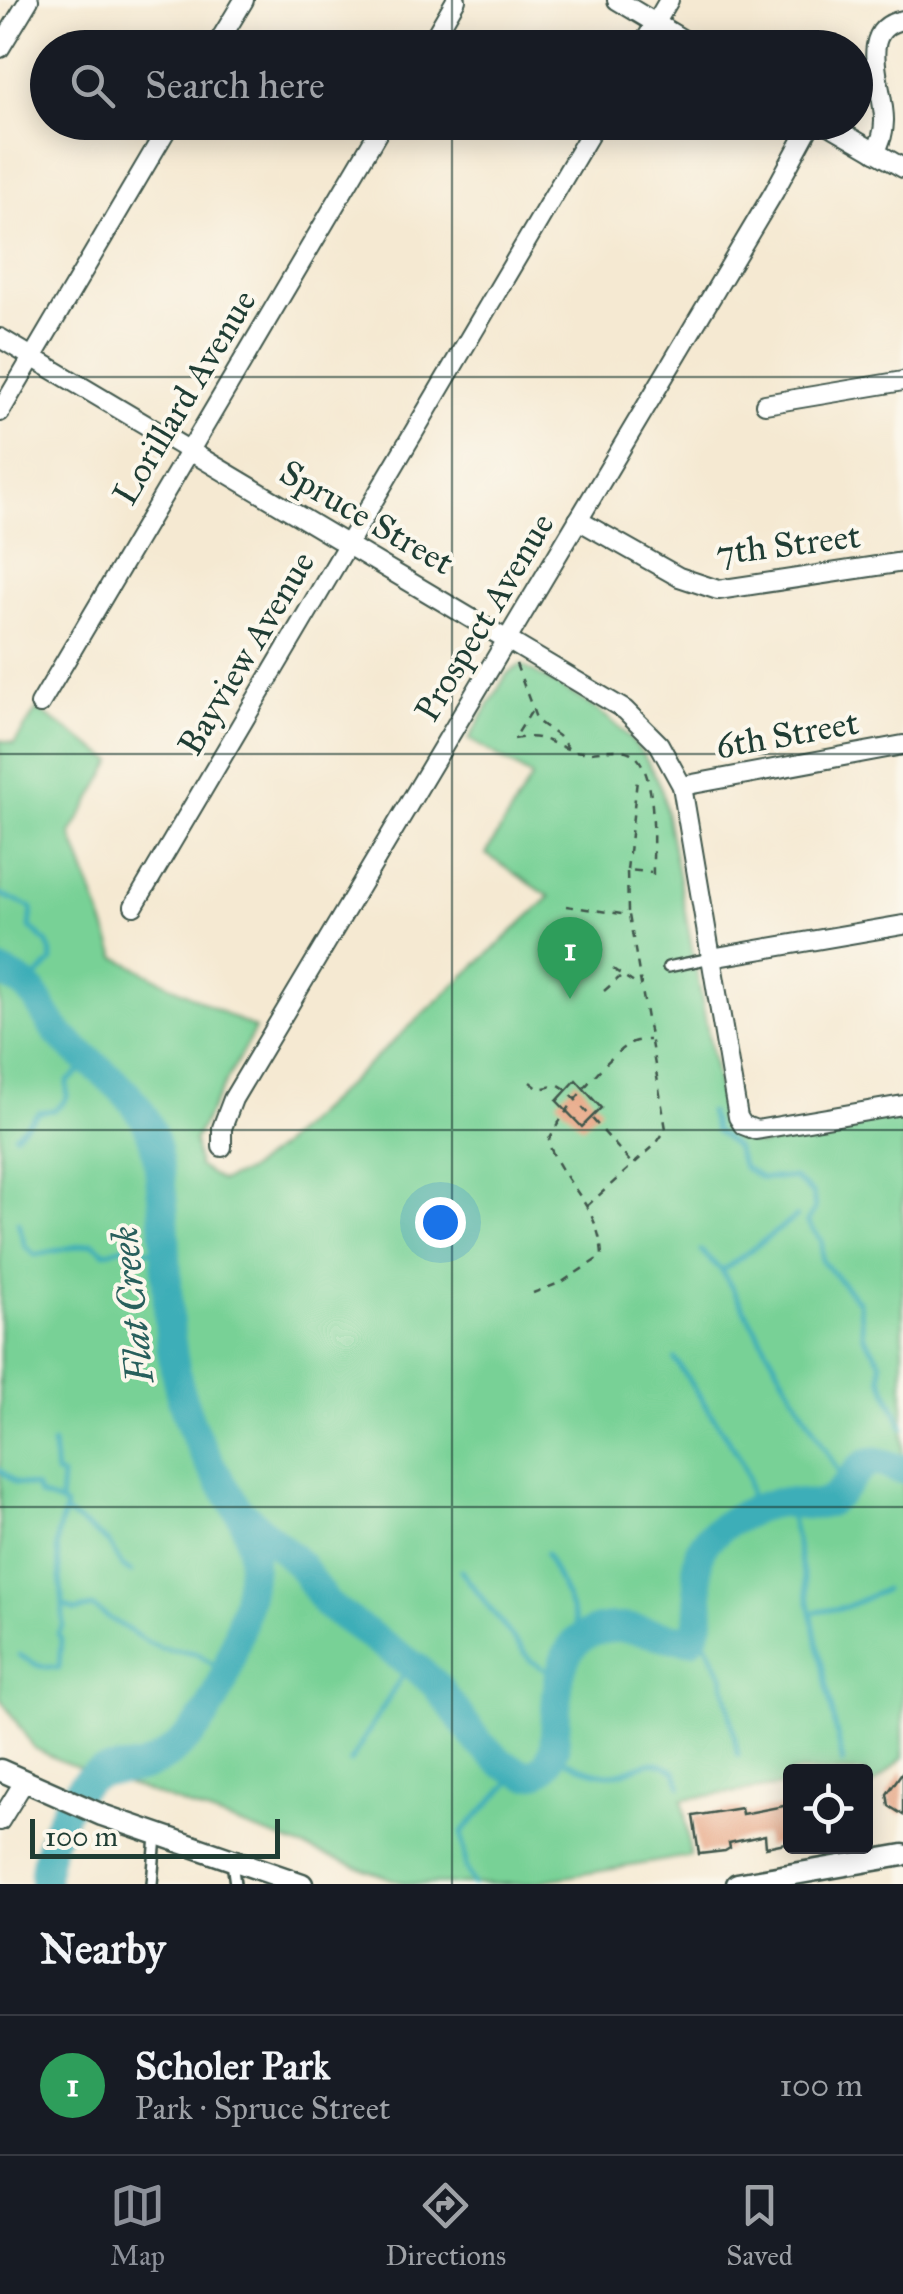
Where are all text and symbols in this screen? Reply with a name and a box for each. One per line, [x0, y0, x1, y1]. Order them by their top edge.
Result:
search box [30, 30, 873, 140]
icon: search [65, 58, 120, 113]
text: Search here [145, 62, 325, 108]
street label: Lorillard Avenue [103, 282, 266, 513]
street label: Spruce Street [272, 450, 461, 584]
street label: Prospect Avenue [405, 505, 563, 729]
street label: 7th Street [713, 514, 863, 575]
street label: Bayview Avenue [169, 543, 324, 763]
street label: 6th Street [712, 701, 862, 768]
pin: 1 [538, 916, 602, 999]
your location [415, 1197, 466, 1248]
water label: Flat Creek [101, 1224, 163, 1387]
map controls [783, 1764, 873, 1854]
button: locate [783, 1764, 873, 1854]
scale bar [30, 1814, 280, 1858]
text: 100 m [45, 1819, 118, 1854]
text: Nearby [40, 1923, 165, 1975]
text: Scholer Park [135, 2043, 330, 2089]
text: 1 [66, 2066, 79, 2105]
text: 100 m [779, 2066, 863, 2105]
text: Park · Spruce Street [135, 2089, 390, 2128]
tab: Map [110, 2178, 165, 2273]
tab: Directions [385, 2178, 506, 2273]
tab: Saved [726, 2178, 793, 2273]

